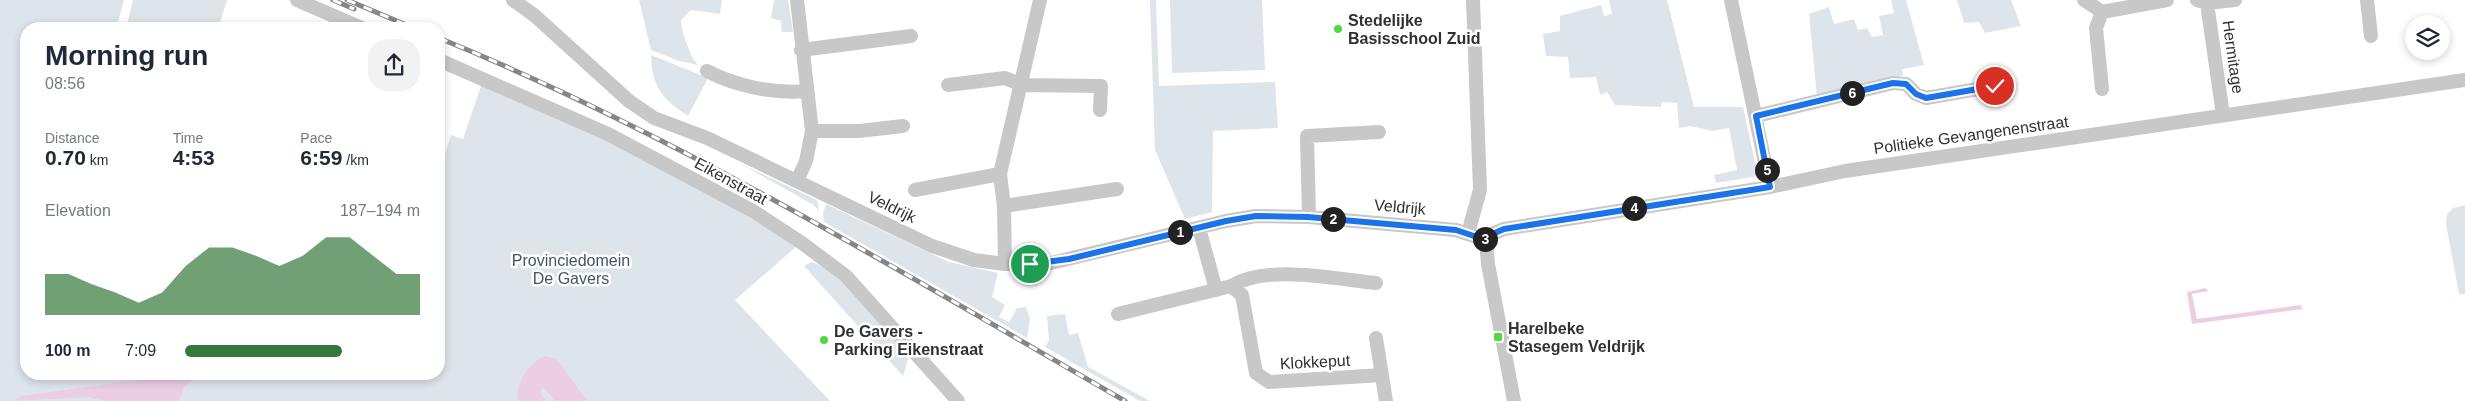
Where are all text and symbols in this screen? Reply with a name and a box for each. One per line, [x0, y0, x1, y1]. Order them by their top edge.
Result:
place label: Stedelijke Basisschool Zuid [1348, 12, 1480, 47]
map controls [2405, 15, 2450, 60]
button: layers [2405, 15, 2450, 60]
street label: Hermitage [2219, 19, 2247, 95]
marker: Stedelijke Basisschool Zuid [1332, 23, 1344, 35]
button: share [368, 39, 420, 91]
text: Morning run [45, 40, 208, 71]
pin [1974, 65, 2016, 107]
icon: check [1981, 72, 2009, 100]
text: 08:56 [45, 75, 85, 92]
pin: 6 [1840, 80, 1864, 106]
text: 6 [1849, 85, 1856, 101]
street label: Politieke Gevangenenstraat [1872, 113, 2070, 157]
text: Distance [45, 130, 99, 146]
text: Time [173, 130, 203, 146]
text: Pace [300, 130, 332, 146]
text: 0.70 [45, 146, 86, 169]
text: 4:53 [173, 146, 215, 169]
text: 6:59 [300, 146, 342, 169]
text: km [86, 152, 108, 168]
text: /km [342, 152, 369, 168]
street label: Eikenstraat [692, 154, 771, 208]
pin: 5 [1754, 158, 1780, 182]
text: 5 [1764, 162, 1771, 178]
street label: Veldrijk [865, 188, 920, 226]
street label: Veldrijk [1374, 196, 1427, 218]
pin: 4 [1622, 196, 1646, 220]
text: 4 [1631, 200, 1638, 216]
text: Elevation [45, 202, 111, 219]
text: 187–194 m [340, 202, 420, 219]
pin: 2 [1320, 206, 1346, 232]
text: 2 [1330, 211, 1337, 227]
pin: 1 [1168, 220, 1192, 244]
text: 1 [1177, 224, 1184, 240]
pin: 3 [1472, 226, 1498, 252]
text: 3 [1482, 231, 1489, 247]
pin [1009, 243, 1051, 285]
icon: arrive [1016, 250, 1044, 278]
park label: Provinciedomein De Gavers [512, 252, 630, 287]
place label: Harelbeke Stasegem Veldrijk [1508, 320, 1645, 355]
place label: De Gavers - Parking Eikenstraat [834, 323, 984, 358]
marker: Harelbeke Stasegem Veldrijk [1492, 331, 1504, 343]
marker: De Gavers - Parking Eikenstraat [818, 334, 830, 346]
text: 100 m [45, 342, 90, 359]
text: 7:09 [125, 342, 156, 359]
street label: Klokkeput [1279, 352, 1351, 372]

